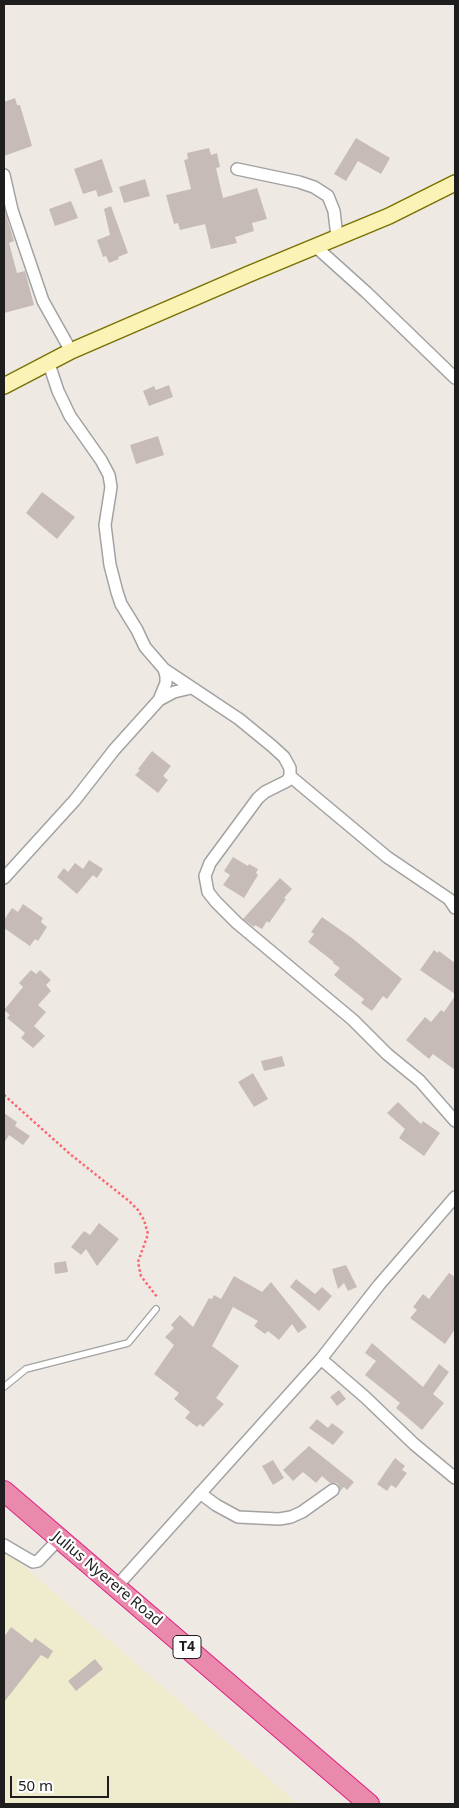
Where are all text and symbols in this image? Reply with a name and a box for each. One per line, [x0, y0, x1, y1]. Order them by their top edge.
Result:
street label: Julius Nyerere Road [49, 1528, 165, 1630]
road number: T4 [173, 1635, 201, 1658]
scale bar [12, 1766, 111, 1798]
text: 50 m [18, 1775, 53, 1795]

